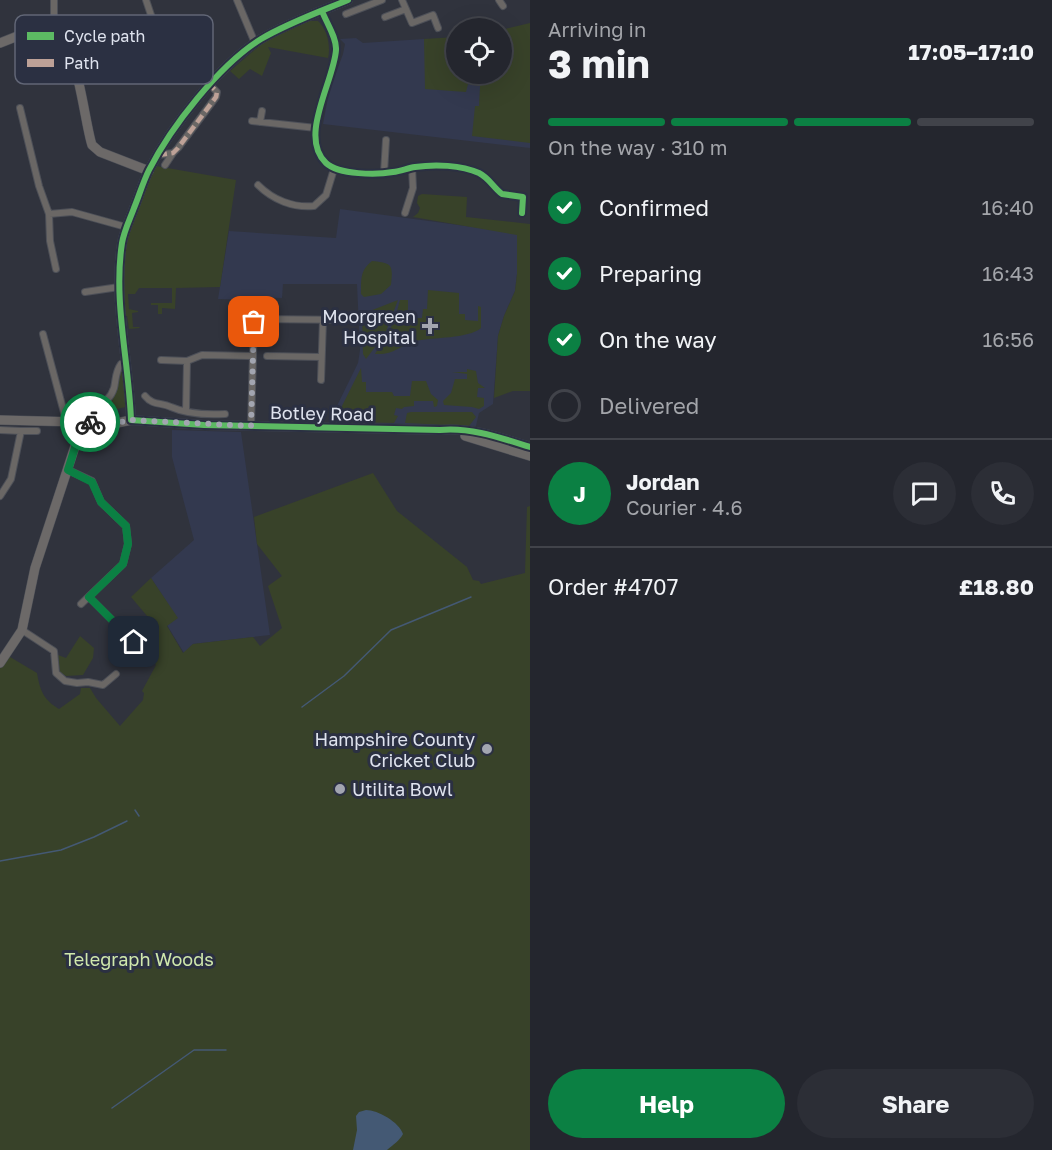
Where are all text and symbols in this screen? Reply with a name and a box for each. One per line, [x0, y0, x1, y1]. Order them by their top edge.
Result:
legend [15, 15, 213, 84]
text: Arriving in [548, 17, 646, 41]
map controls [446, 18, 512, 84]
button: locate [446, 18, 512, 84]
text: Cycle path [64, 26, 145, 46]
text: 17:05–17:10 [908, 38, 1034, 65]
text: 3 min [548, 40, 650, 87]
text: Path [64, 53, 99, 73]
text: On the way · 310 m [548, 135, 727, 159]
icon: check [548, 191, 581, 224]
text: Confirmed [599, 194, 709, 221]
text: 16:40 [982, 195, 1034, 219]
icon: check [548, 257, 581, 290]
text: Preparing [599, 260, 702, 287]
text: 16:43 [982, 261, 1034, 285]
pin [228, 296, 279, 347]
icon: bag [237, 305, 270, 338]
place label: Moorgreen Hospital [322, 305, 416, 348]
marker: Moorgreen Hospital [421, 317, 439, 335]
icon: check [548, 323, 581, 356]
text: On the way [599, 326, 717, 353]
text: 16:56 [983, 327, 1034, 351]
courier [60, 392, 120, 452]
text: Delivered [599, 392, 699, 419]
street label: Botley Road [270, 401, 374, 425]
icon: bike [74, 406, 107, 439]
button: chat [893, 462, 956, 525]
button: phone [971, 462, 1034, 525]
text: Jordan [626, 468, 700, 495]
text: J [573, 480, 586, 507]
text: Courier · 4.6 [626, 495, 743, 519]
text: Order #4707 [548, 573, 678, 600]
text: £18.80 [959, 573, 1034, 600]
pin [108, 616, 159, 667]
icon: home [117, 625, 150, 658]
place label: Hampshire County Cricket Club [314, 728, 475, 771]
marker: Hampshire County Cricket Club [480, 742, 494, 756]
place label: Utilita Bowl [352, 778, 453, 800]
marker: Utilita Bowl [333, 782, 347, 796]
park label: Telegraph Woods [64, 948, 214, 970]
button: Help [548, 1069, 785, 1138]
button: Share [797, 1069, 1034, 1138]

